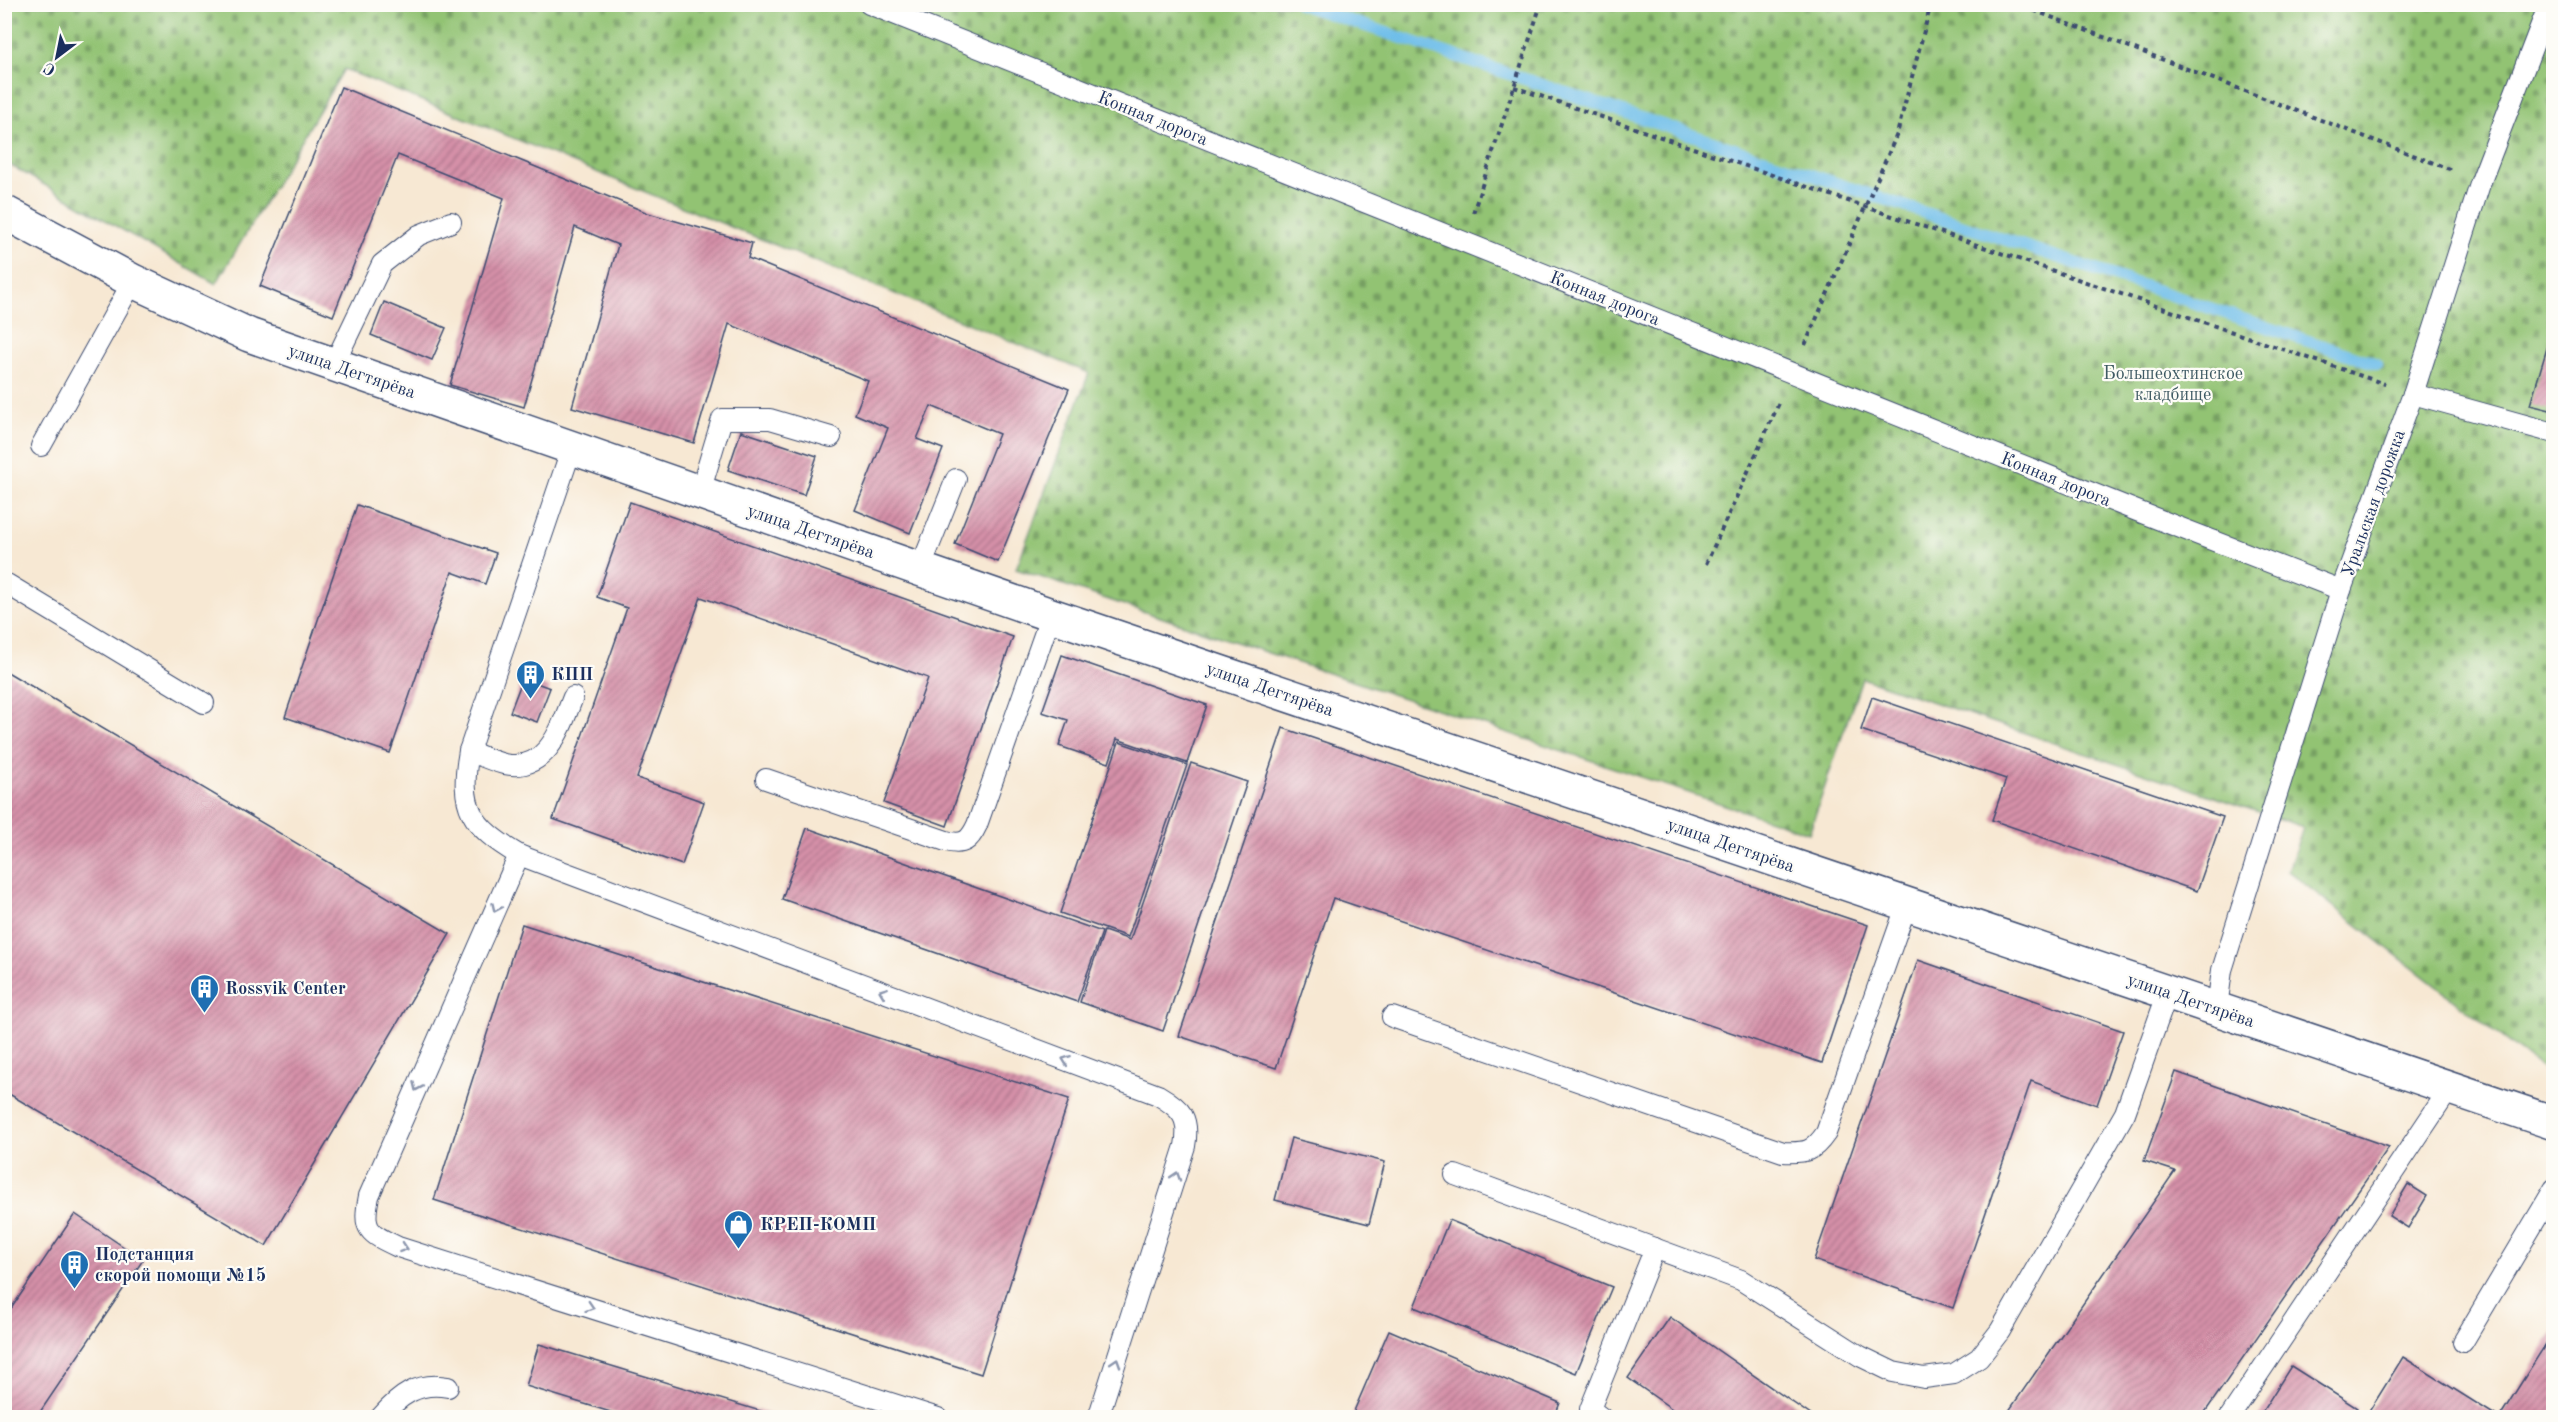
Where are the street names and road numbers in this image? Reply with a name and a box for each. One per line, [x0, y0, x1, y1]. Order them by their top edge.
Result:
street label: Конная дорога [1095, 89, 1210, 149]
street label: Конная дорога [1547, 269, 1662, 329]
street label: улица Дегтярёва [286, 342, 418, 402]
street label: Уральская дорожка [2339, 427, 2409, 579]
street label: Конная дорога [1998, 450, 2113, 510]
street label: улица Дегтярёва [745, 502, 877, 562]
street label: улица Дегтярёва [1204, 660, 1336, 720]
street label: улица Дегтярёва [1665, 816, 1797, 876]
street label: улица Дегтярёва [2125, 971, 2257, 1031]

